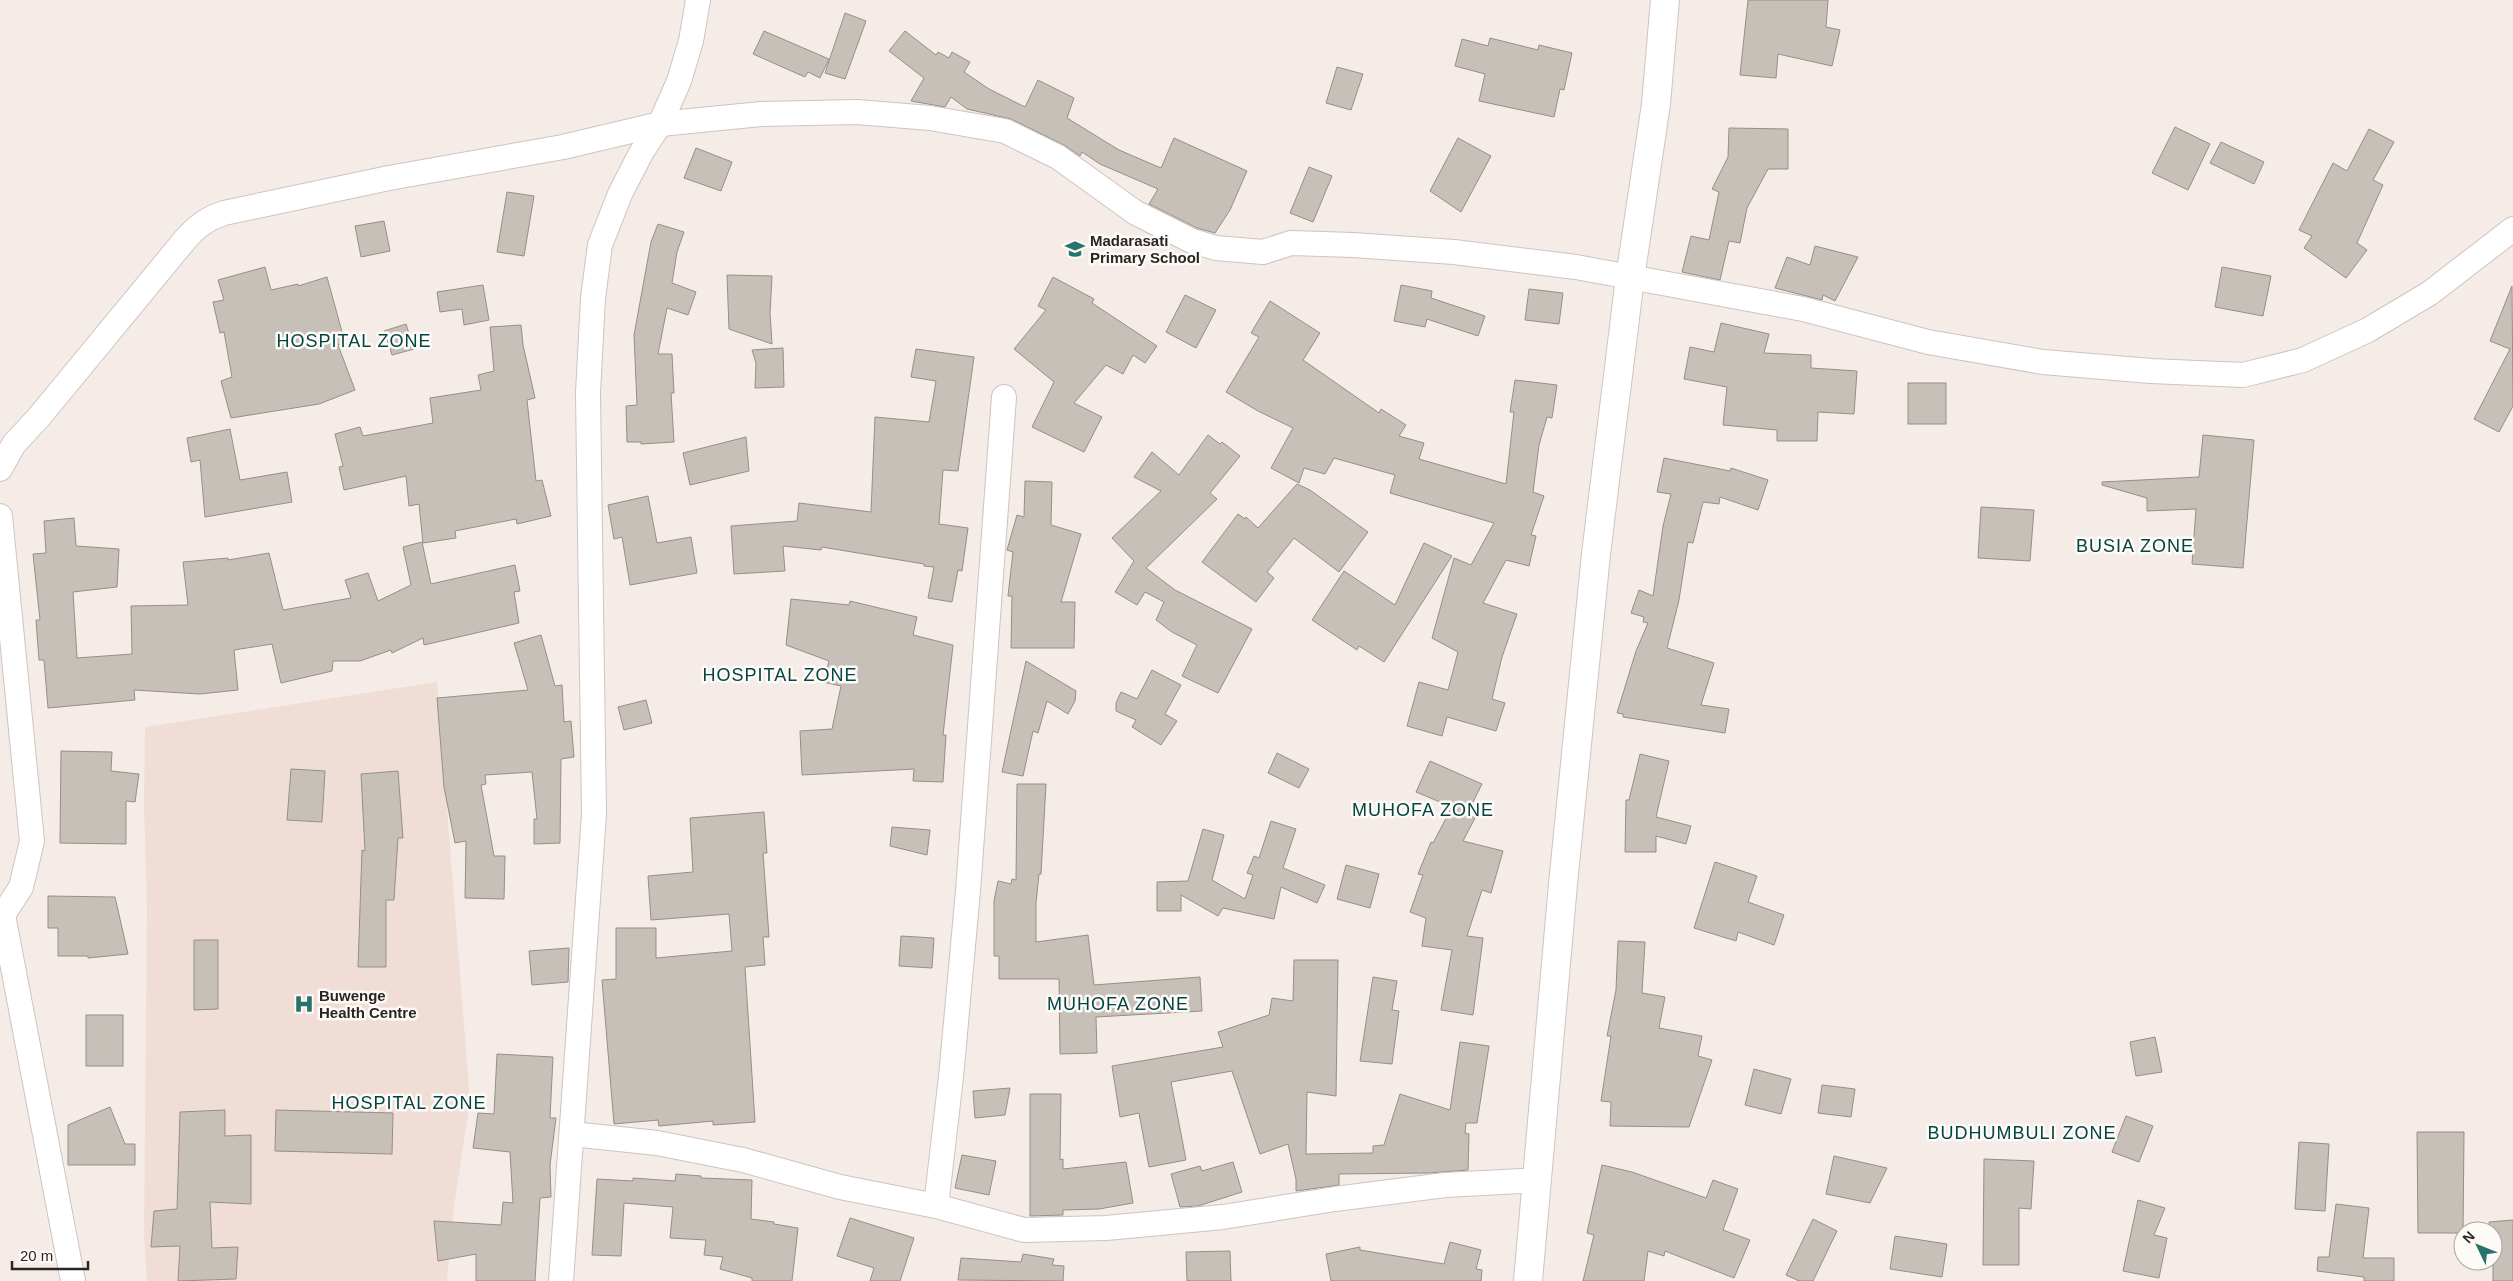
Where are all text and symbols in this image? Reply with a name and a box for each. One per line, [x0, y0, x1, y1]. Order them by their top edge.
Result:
place label: Madarasati Primary School [1090, 232, 1200, 266]
school or university icon: Madarasati Primary School [1064, 238, 1086, 260]
district label: HOSPITAL ZONE [276, 331, 432, 351]
district label: BUSIA ZONE [2076, 536, 2194, 556]
district label: HOSPITAL ZONE [702, 665, 858, 685]
district label: MUHOFA ZONE [1352, 800, 1494, 820]
place label: Buwenge Health Centre [319, 987, 417, 1021]
hospital icon: Buwenge Health Centre [293, 993, 315, 1015]
district label: MUHOFA ZONE [1047, 994, 1189, 1014]
district label: HOSPITAL ZONE [331, 1093, 487, 1113]
district label: BUDHUMBULI ZONE [1927, 1123, 2117, 1143]
north arrow [2453, 1221, 2503, 1271]
text: N [2459, 1228, 2478, 1246]
scale bar [12, 1238, 89, 1270]
text: 20 m [20, 1247, 53, 1264]

